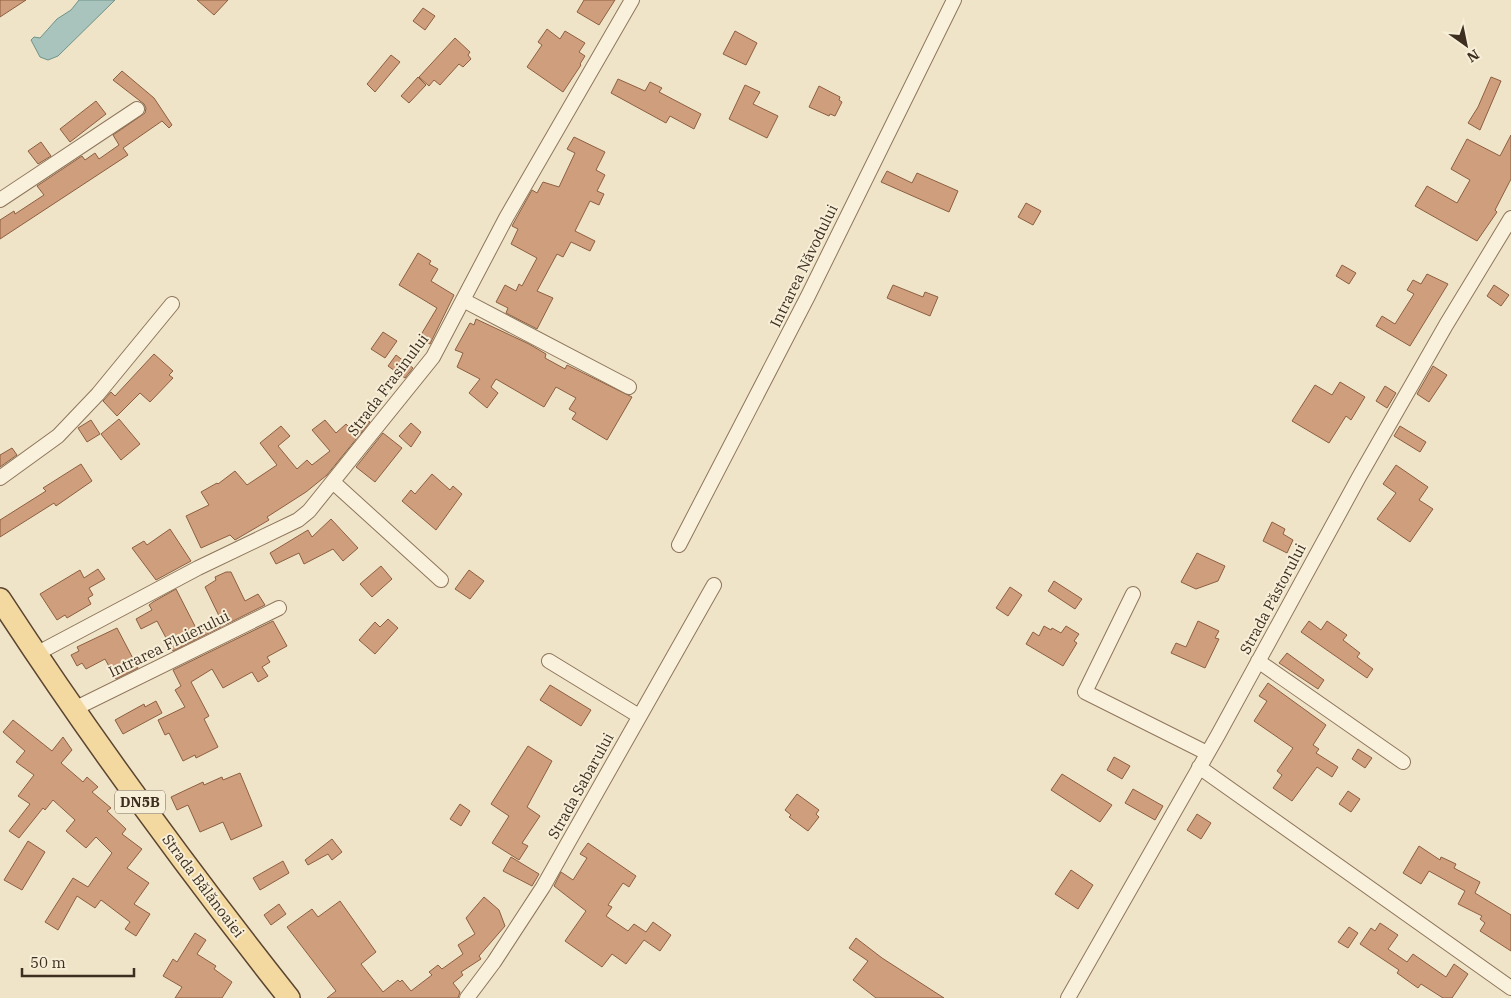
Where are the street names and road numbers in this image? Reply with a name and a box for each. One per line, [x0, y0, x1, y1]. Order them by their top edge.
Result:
street label: Intrarea Năvodului [766, 201, 842, 330]
street label: Strada Frasinului [343, 330, 432, 440]
street label: Strada Păstorului [1235, 540, 1310, 657]
street label: Intrarea Fluierului [105, 606, 233, 681]
street label: Strada Sabarului [543, 729, 618, 842]
road number: DN5B [115, 790, 165, 814]
street label: Strada Bălănoaiei [158, 830, 249, 941]

